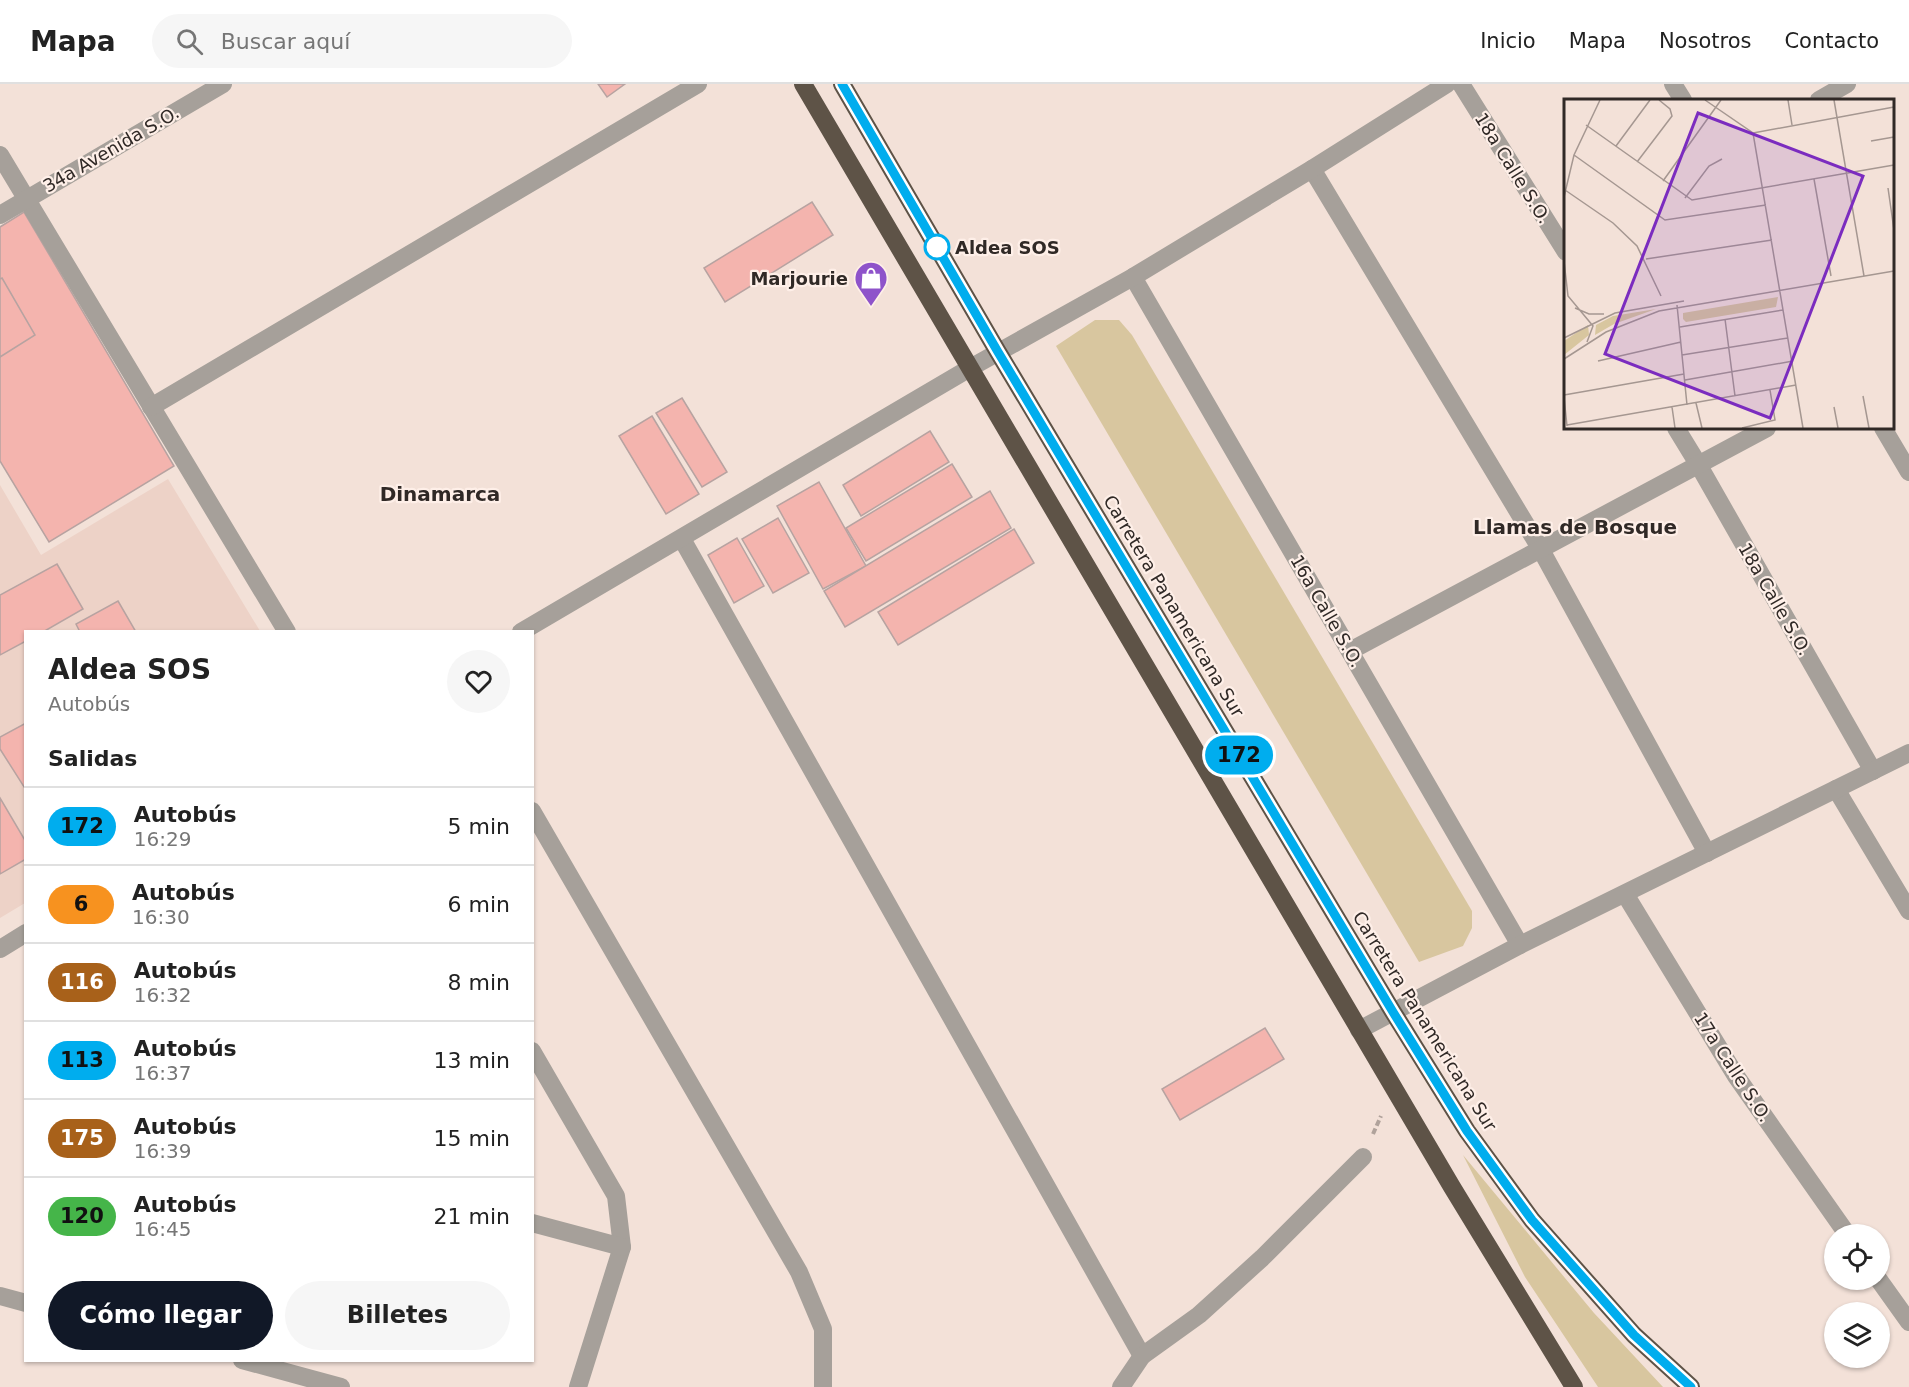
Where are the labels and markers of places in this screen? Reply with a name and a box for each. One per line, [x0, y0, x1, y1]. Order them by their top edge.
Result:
marker: Aldea SOS [924, 234, 950, 260]
place label: Aldea SOS [955, 237, 1060, 258]
shop icon: Marjourie [853, 260, 889, 307]
place label: Marjourie [750, 268, 848, 289]

